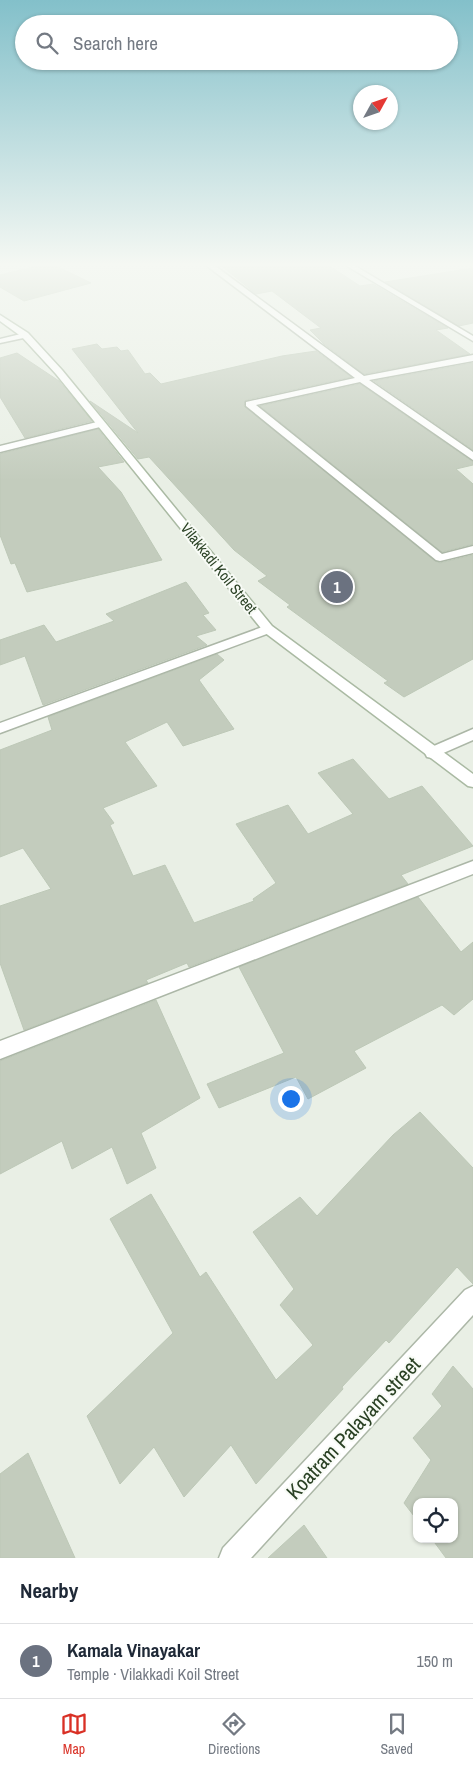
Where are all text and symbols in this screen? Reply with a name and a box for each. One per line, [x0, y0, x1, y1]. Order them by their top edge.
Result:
search box [15, 15, 458, 70]
icon: search [33, 29, 61, 57]
text: Search here [73, 30, 158, 56]
north arrow [353, 85, 398, 130]
street label: Vilakkadi Koil Street [176, 518, 263, 618]
pin: 1 [321, 568, 353, 606]
your location [278, 1086, 304, 1112]
street label: Koatram Palayam street [279, 1350, 427, 1505]
map controls [413, 1498, 458, 1543]
button: locate [413, 1498, 458, 1543]
text: Nearby [20, 1576, 78, 1605]
text: Kamala Vinayakar [67, 1637, 200, 1663]
text: 1 [32, 1650, 40, 1672]
text: 150 m [417, 1650, 453, 1672]
text: Temple · Vilakkadi Koil Street [67, 1663, 239, 1685]
tab: Map [60, 1710, 88, 1758]
tab: Directions [208, 1710, 260, 1758]
tab: Saved [380, 1710, 413, 1758]

